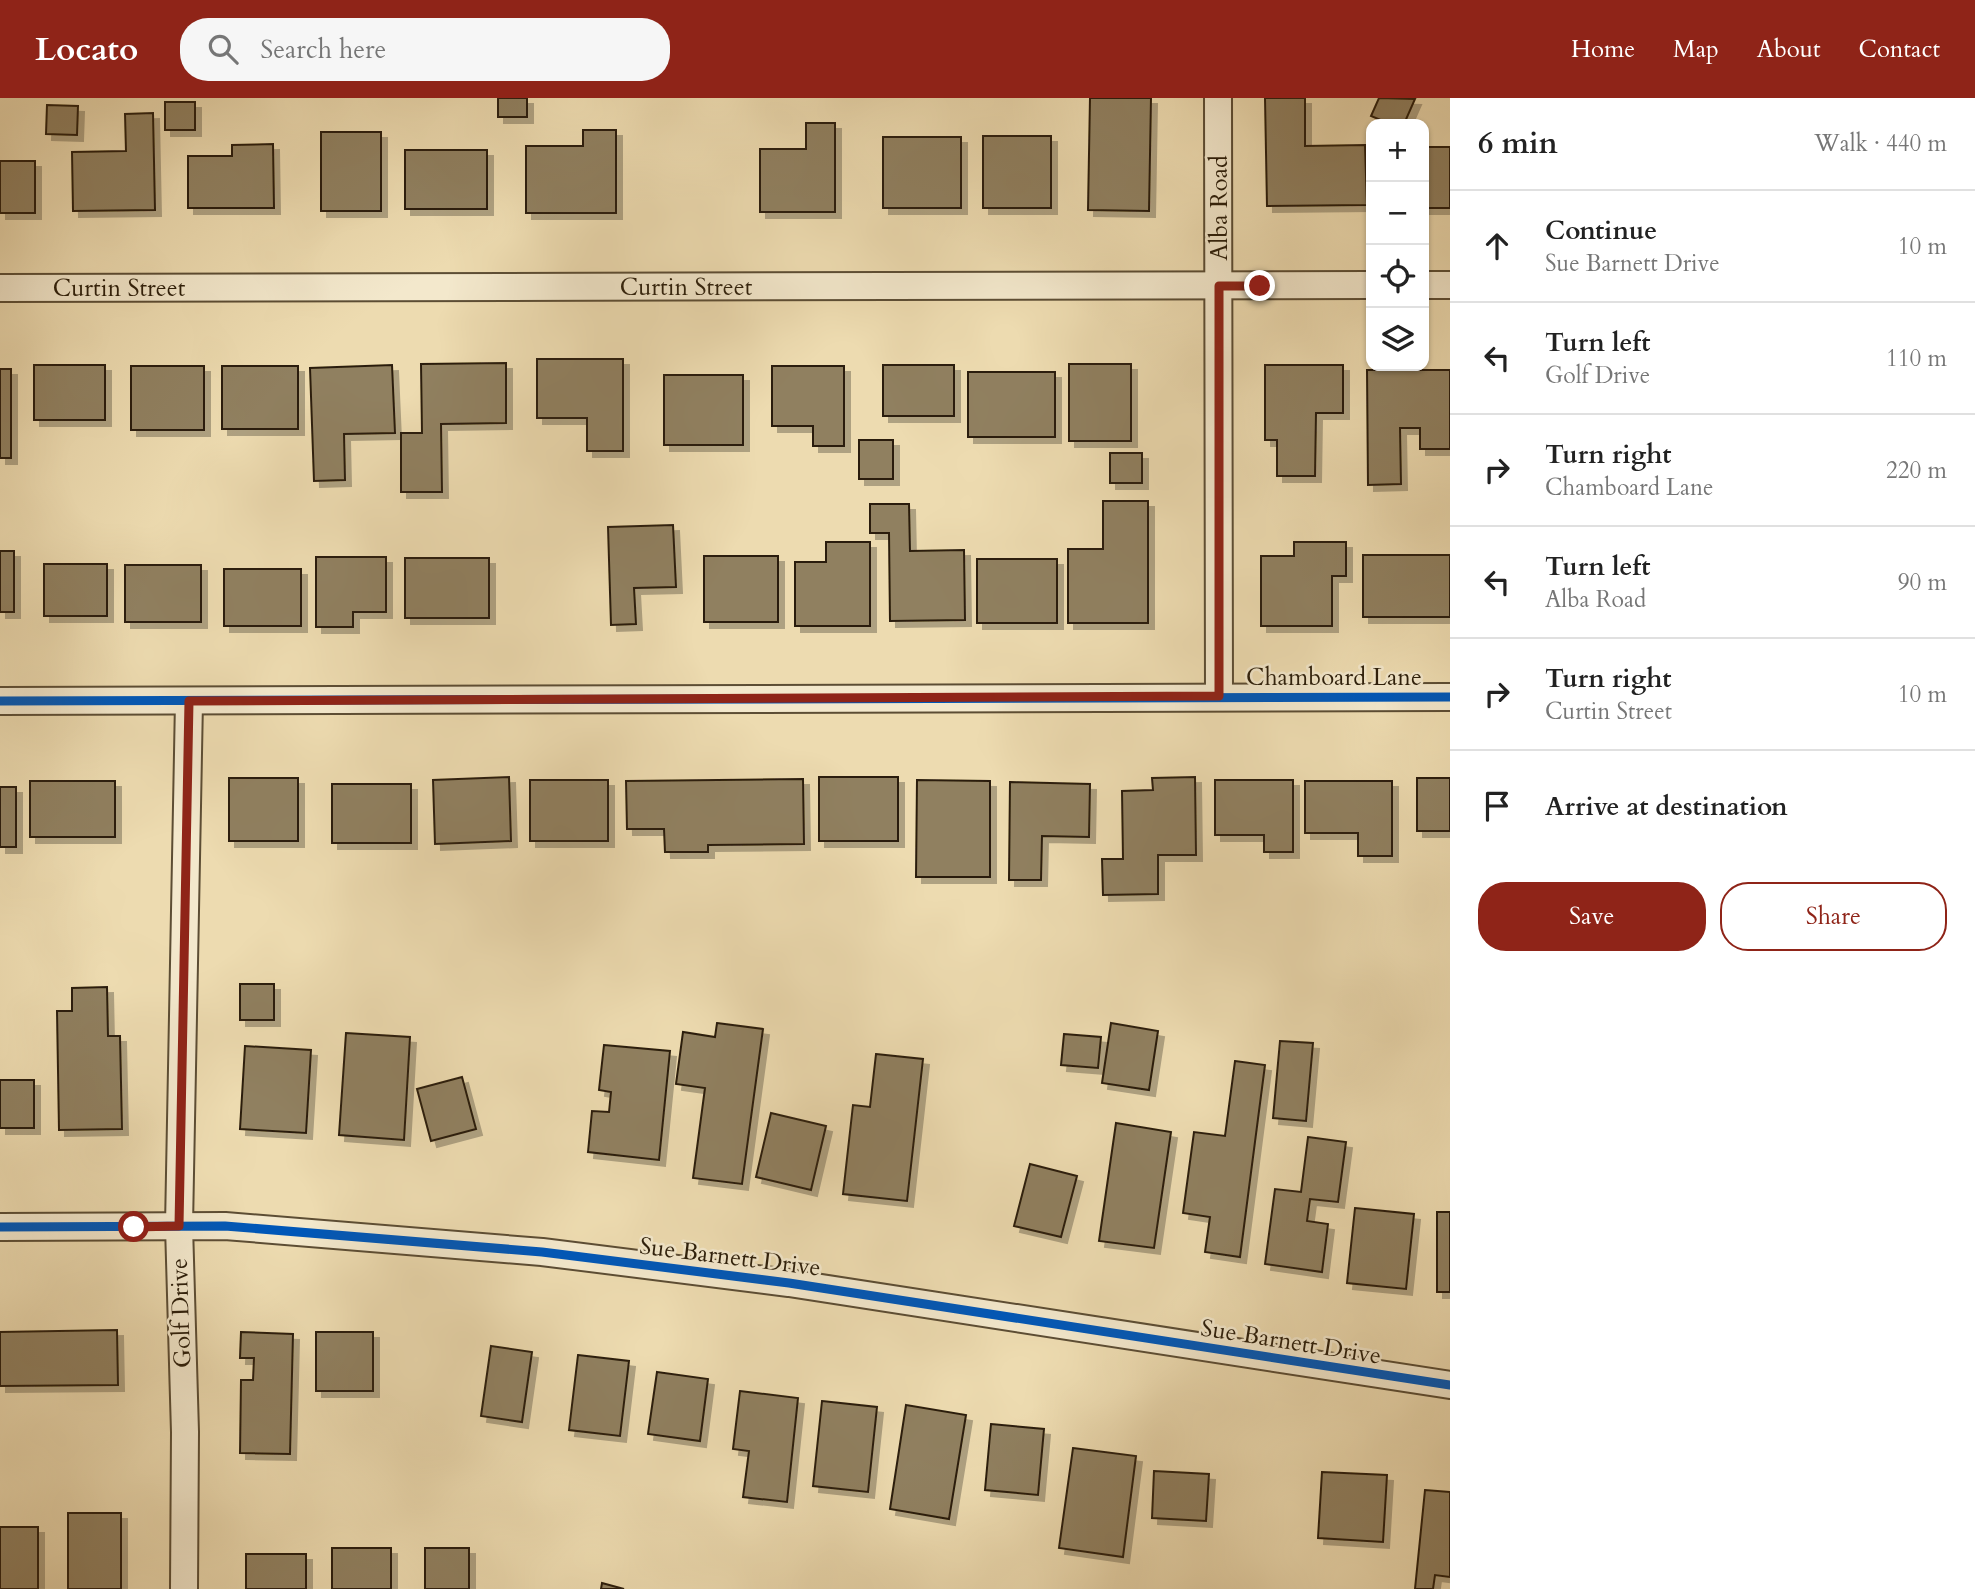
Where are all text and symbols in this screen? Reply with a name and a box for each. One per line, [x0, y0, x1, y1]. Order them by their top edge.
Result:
search box [180, 18, 670, 81]
text: Locato [35, 27, 138, 72]
icon: search [204, 30, 242, 68]
text: Search here [260, 32, 386, 67]
text: Home [1571, 33, 1635, 66]
text: Map [1673, 33, 1719, 66]
text: About [1757, 33, 1821, 66]
text: Contact [1859, 33, 1940, 66]
map controls [1366, 119, 1429, 371]
button: + [1366, 119, 1429, 182]
text: 6 min [1478, 123, 1558, 164]
text: Walk · 440 m [1814, 128, 1947, 159]
street label: Alba Road [1203, 155, 1236, 261]
button: − [1366, 182, 1429, 245]
text: Continue [1545, 213, 1657, 248]
icon: ahead [1478, 227, 1516, 265]
text: 10 m [1898, 231, 1947, 262]
button: locate [1366, 245, 1429, 308]
text: Sue Barnett Drive [1545, 248, 1720, 279]
route end [1244, 270, 1275, 301]
street label: Curtin Street [620, 271, 753, 304]
street label: Curtin Street [53, 272, 186, 305]
button: layers [1366, 308, 1429, 371]
text: Turn left [1545, 325, 1650, 360]
icon: left [1478, 339, 1516, 377]
text: 110 m [1886, 343, 1947, 374]
text: Golf Drive [1545, 360, 1650, 391]
text: Turn right [1545, 437, 1672, 472]
icon: right [1478, 451, 1516, 489]
text: 220 m [1886, 455, 1947, 486]
text: Chamboard Lane [1545, 472, 1714, 503]
text: Turn left [1545, 549, 1650, 584]
icon: left [1478, 563, 1516, 601]
text: 90 m [1898, 567, 1947, 598]
text: Alba Road [1545, 584, 1646, 615]
street label: Chamboard Lane [1246, 661, 1422, 694]
text: Turn right [1545, 661, 1672, 696]
icon: right [1478, 675, 1516, 713]
text: 10 m [1898, 679, 1947, 710]
text: Curtin Street [1545, 696, 1672, 727]
icon: arrive [1478, 787, 1516, 825]
text: Arrive at destination [1545, 789, 1788, 824]
button: Save [1478, 882, 1706, 951]
button: Share [1720, 882, 1947, 951]
route start [118, 1211, 149, 1242]
street label: Sue Barnett Drive [638, 1230, 822, 1284]
street label: Golf Drive [163, 1258, 199, 1368]
street label: Sue Barnett Drive [1198, 1311, 1384, 1373]

